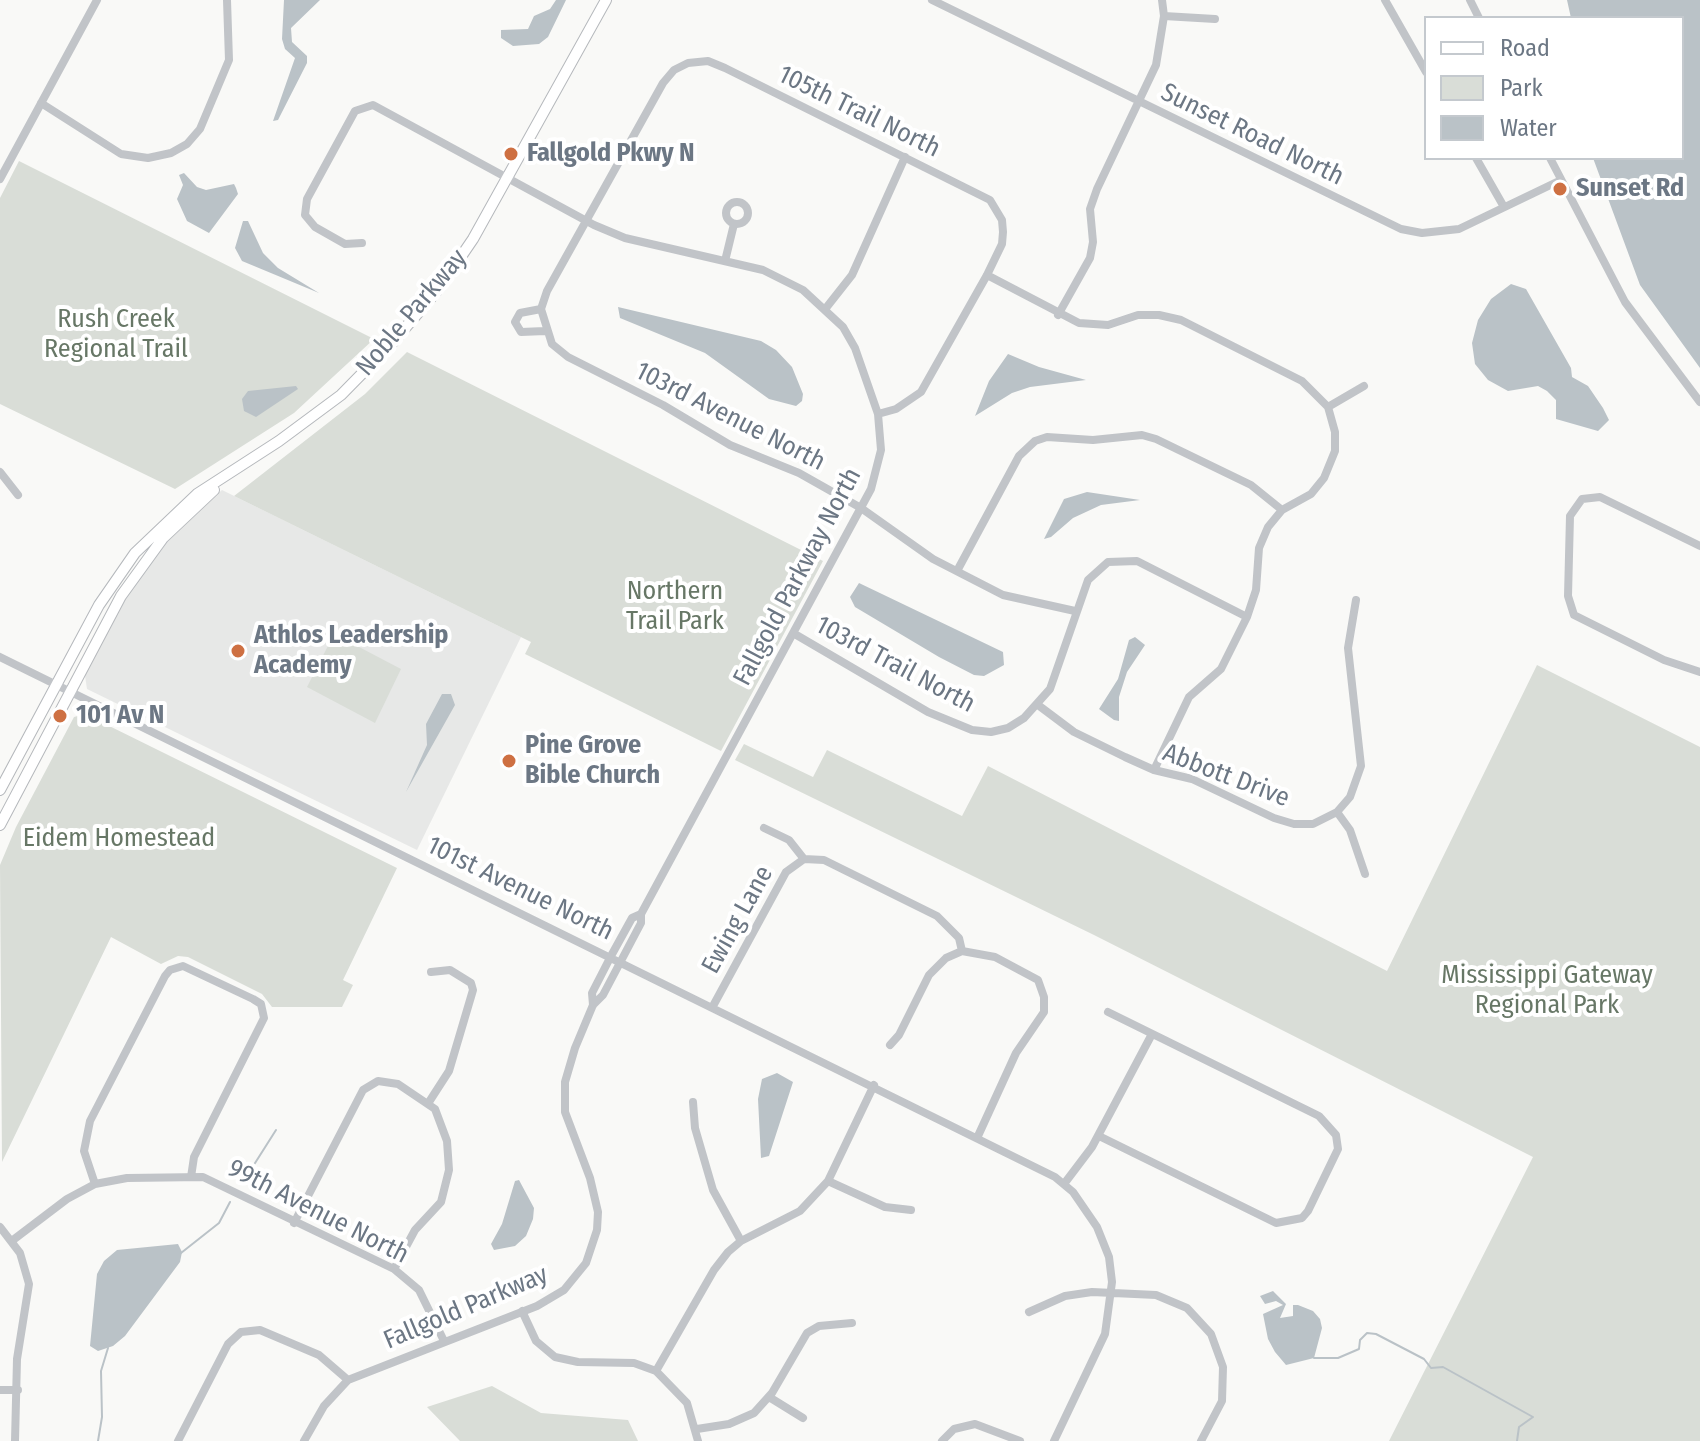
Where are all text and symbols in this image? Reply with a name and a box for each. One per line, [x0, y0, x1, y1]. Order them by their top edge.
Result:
legend [1424, 16, 1684, 160]
text: Road [1500, 34, 1550, 62]
street label: 105th Trail North [773, 59, 945, 165]
text: Park [1500, 74, 1543, 102]
street label: Sunset Road North [1156, 77, 1348, 193]
text: Water [1500, 114, 1557, 142]
place label: Fallgold Pkwy N [527, 138, 695, 170]
marker: Fallgold Pkwy N [502, 145, 520, 163]
place label: Sunset Rd [1576, 173, 1684, 205]
marker: Sunset Rd [1551, 180, 1569, 198]
street label: Noble Parkway [350, 243, 474, 383]
park label: Rush Creek Regional Trail [44, 304, 188, 366]
street label: 103rd Avenue North [630, 356, 830, 478]
street label: Fallgold Parkway North [727, 463, 869, 691]
park label: Northern Trail Park [626, 576, 724, 638]
street label: 103rd Trail North [810, 610, 980, 720]
place label: Athlos Leadership Academy [254, 620, 448, 682]
marker: Athlos Leadership Academy [229, 642, 247, 660]
place label: 101 Av N [76, 700, 164, 732]
marker: 101 Av N [51, 707, 69, 725]
place label: Pine Grove Bible Church [525, 730, 660, 792]
street label: Abbott Drive [1158, 738, 1294, 814]
marker: Pine Grove Bible Church [500, 752, 518, 770]
park label: Eidem Homestead [23, 823, 215, 855]
street label: 101st Avenue North [422, 830, 618, 948]
street label: Ewing Lane [696, 861, 780, 979]
park label: Mississippi Gateway Regional Park [1441, 960, 1653, 1022]
street label: 99th Avenue North [222, 1153, 414, 1271]
street label: Fallgold Parkway [379, 1259, 553, 1357]

